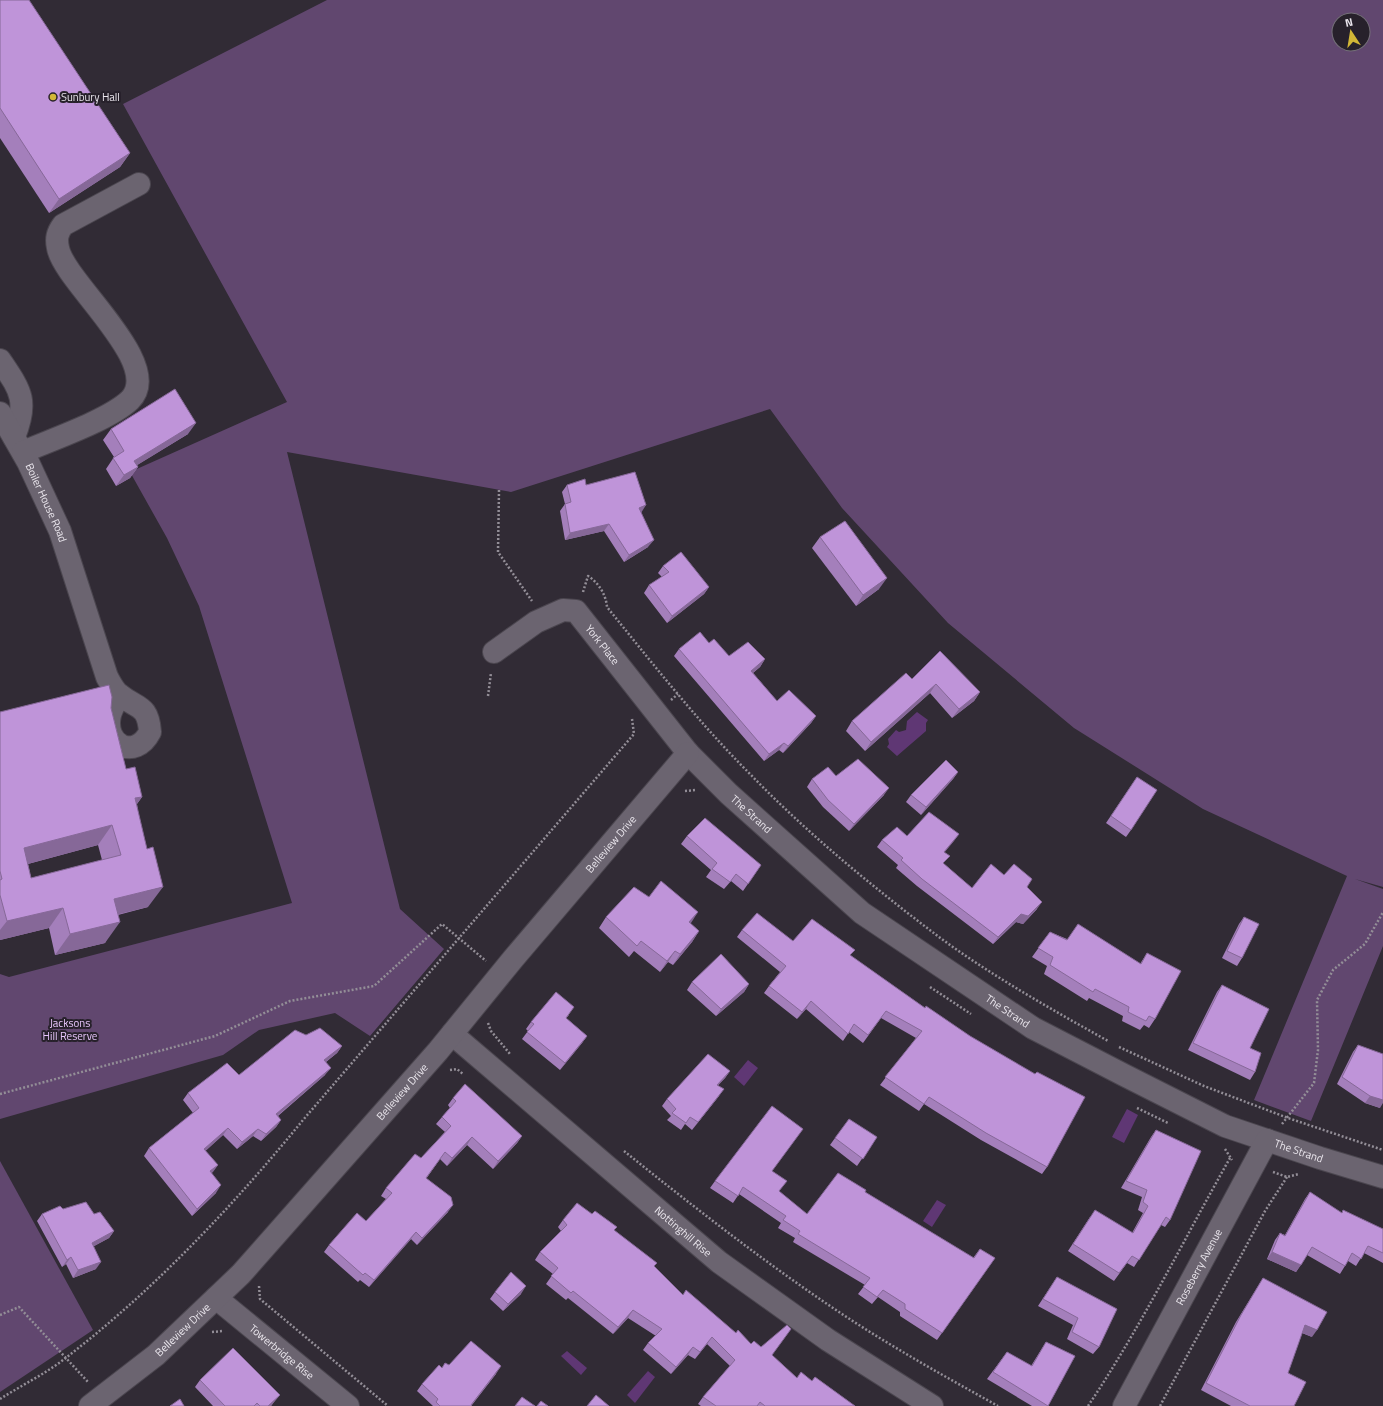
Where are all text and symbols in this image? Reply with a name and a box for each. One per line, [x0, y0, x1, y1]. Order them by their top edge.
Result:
north arrow [1331, 12, 1371, 52]
text: N [1344, 14, 1354, 31]
place label: Sunbury Hall [61, 89, 120, 105]
marker: Sunbury Hall [48, 92, 58, 102]
street label: Boiler House Road [22, 460, 71, 544]
street label: York Place [582, 621, 624, 669]
street label: The Strand [727, 791, 776, 837]
street label: Belleview Drive [582, 811, 640, 876]
street label: The Strand [982, 990, 1033, 1032]
park label: Jacksons Hill Reserve [43, 1015, 98, 1044]
street label: Belleview Drive [372, 1060, 432, 1124]
street label: The Strand [1272, 1135, 1325, 1167]
street label: Nottinghill Rise [651, 1202, 716, 1261]
street label: Roseberry Avenue [1172, 1226, 1226, 1308]
street label: Belleview Drive [151, 1299, 214, 1360]
street label: Towerbridge Rise [246, 1320, 318, 1384]

